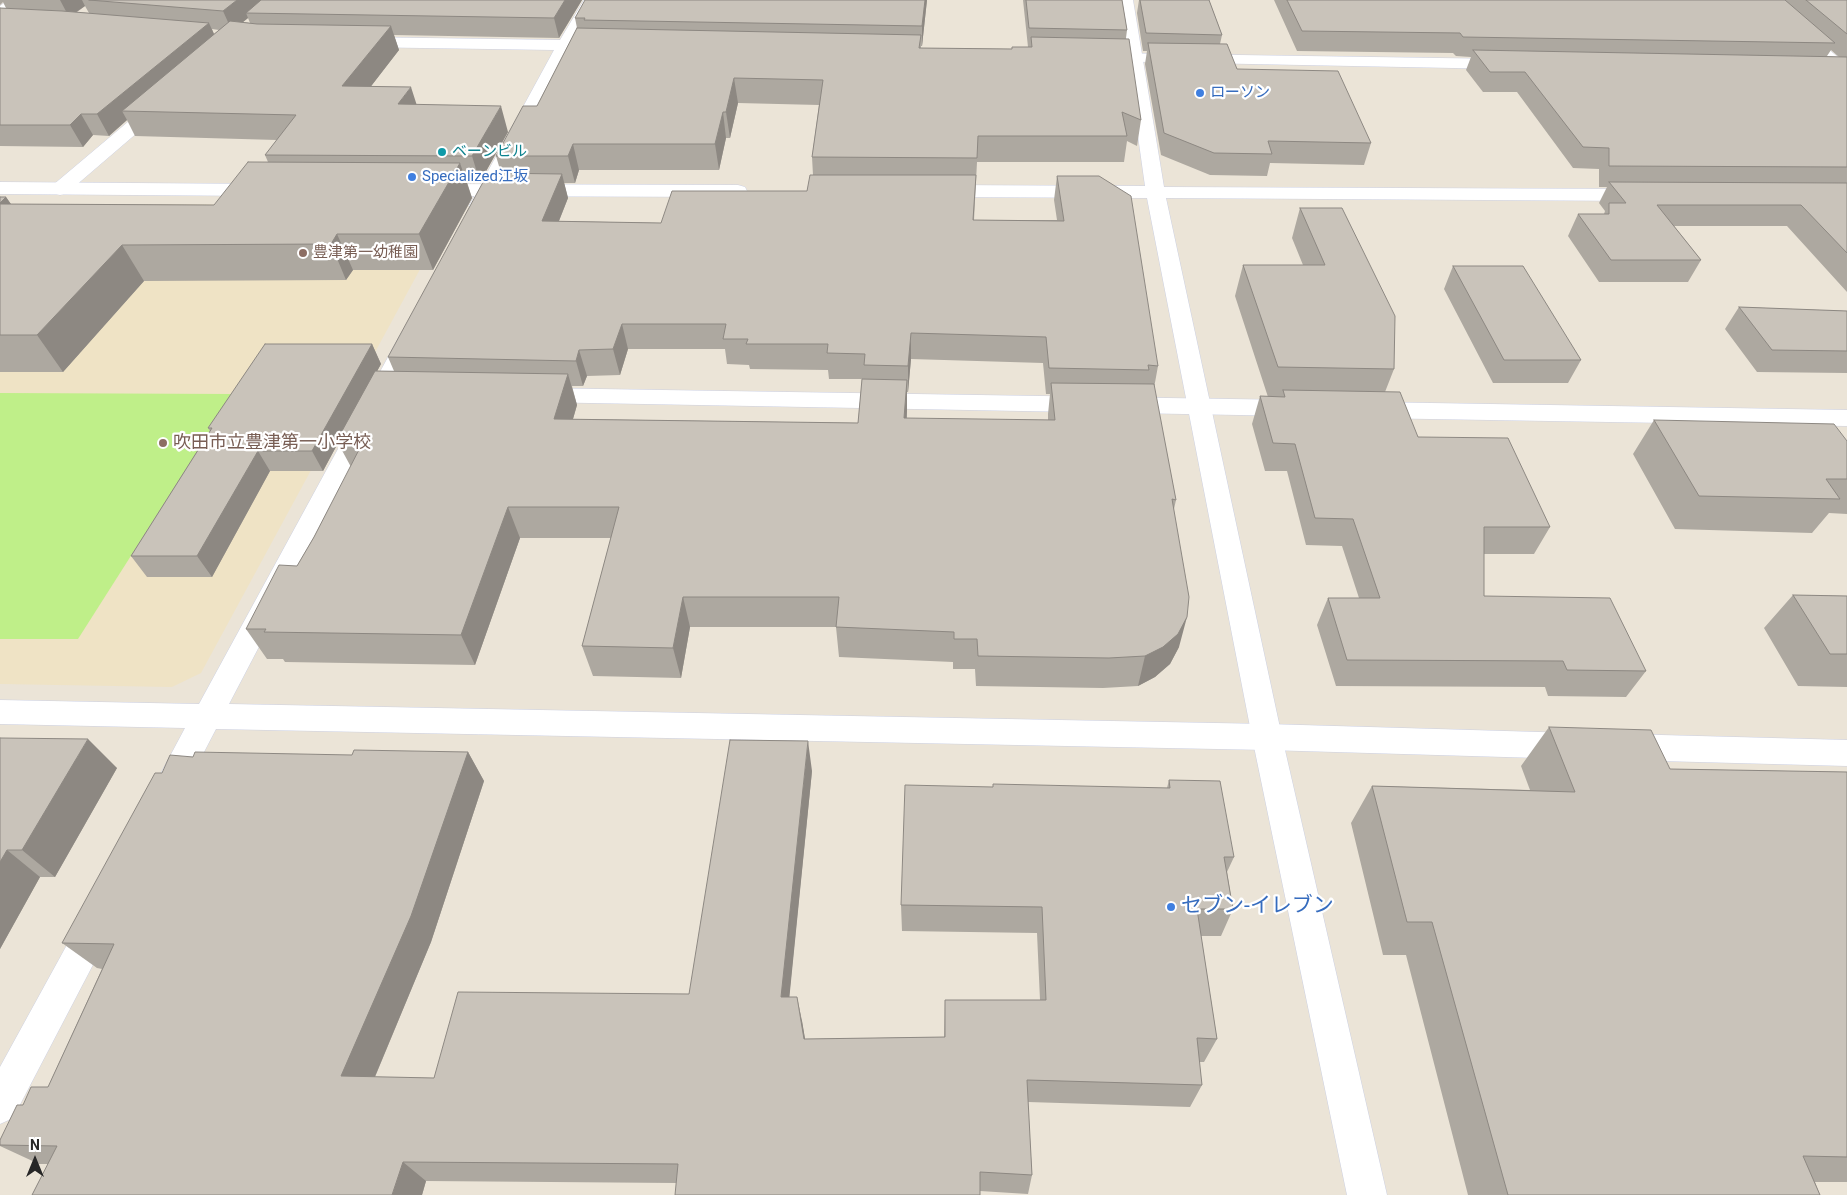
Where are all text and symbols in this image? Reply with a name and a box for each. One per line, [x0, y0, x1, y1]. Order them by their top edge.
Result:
place label: ローソン [1210, 84, 1270, 102]
marker: ローソン [1194, 87, 1206, 99]
place label: ベーンビル [452, 143, 527, 161]
marker: ベーンビル [436, 146, 448, 158]
place label: Specialized江坂 [422, 168, 528, 186]
marker: Specialized江坂 [406, 171, 418, 183]
place label: 豊津第一幼稚園 [313, 244, 418, 262]
marker: 豊津第一幼稚園 [297, 247, 309, 259]
place label: 吹田市立豊津第一小学校 [173, 432, 371, 454]
marker: 吹田市立豊津第一小学校 [157, 437, 169, 449]
place label: セブン-イレブン [1181, 894, 1334, 920]
marker: セブン-イレブン [1165, 901, 1177, 913]
north arrow [10, 1135, 60, 1185]
text: N [30, 1137, 40, 1153]

